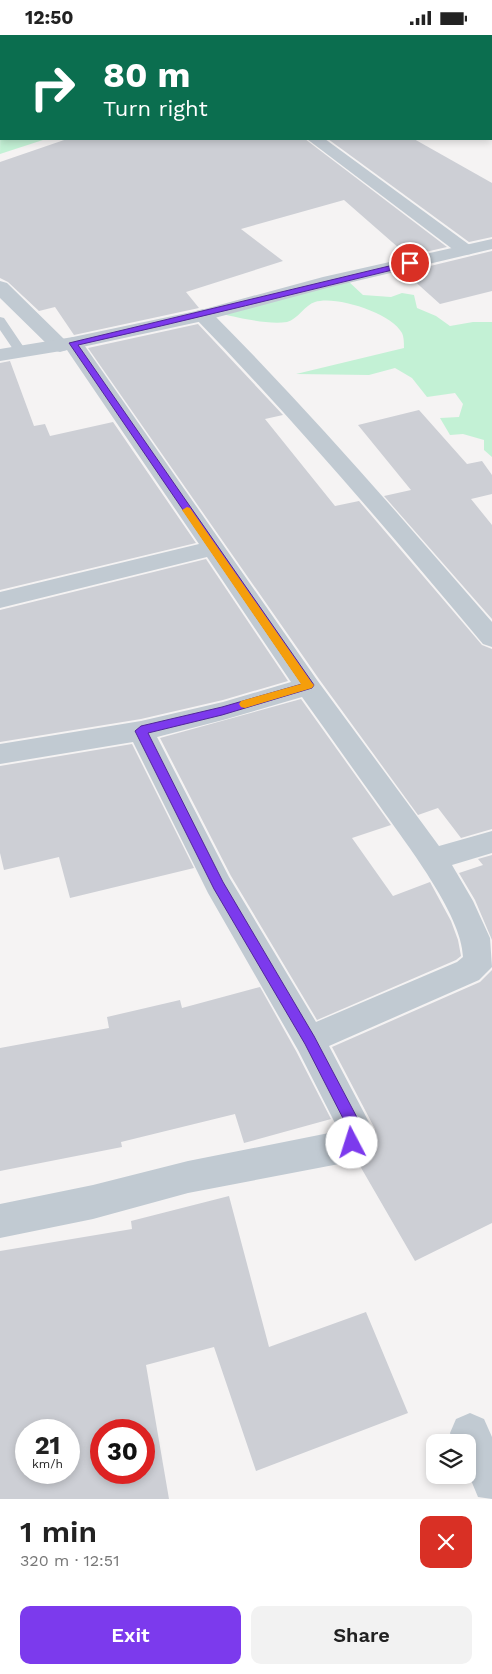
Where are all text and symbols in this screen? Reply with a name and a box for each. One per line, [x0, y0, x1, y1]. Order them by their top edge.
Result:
text: 12:50 [25, 6, 74, 29]
text: 80 m [103, 54, 190, 96]
icon: right [20, 55, 85, 120]
text: Turn right [103, 96, 208, 121]
pin [389, 242, 431, 284]
icon: arrive [396, 249, 424, 277]
position arrow [325, 1116, 377, 1168]
speed limit sign: 30 [90, 1419, 155, 1484]
text: 21 [35, 1431, 60, 1460]
map controls [426, 1434, 476, 1484]
button: layers [426, 1434, 476, 1484]
text: km/h [32, 1457, 63, 1471]
text: 1 min [20, 1514, 97, 1549]
button: close [420, 1516, 472, 1568]
text: 320 m · 12:51 [20, 1551, 119, 1570]
button: Exit [20, 1606, 241, 1664]
button: Share [251, 1606, 472, 1664]

